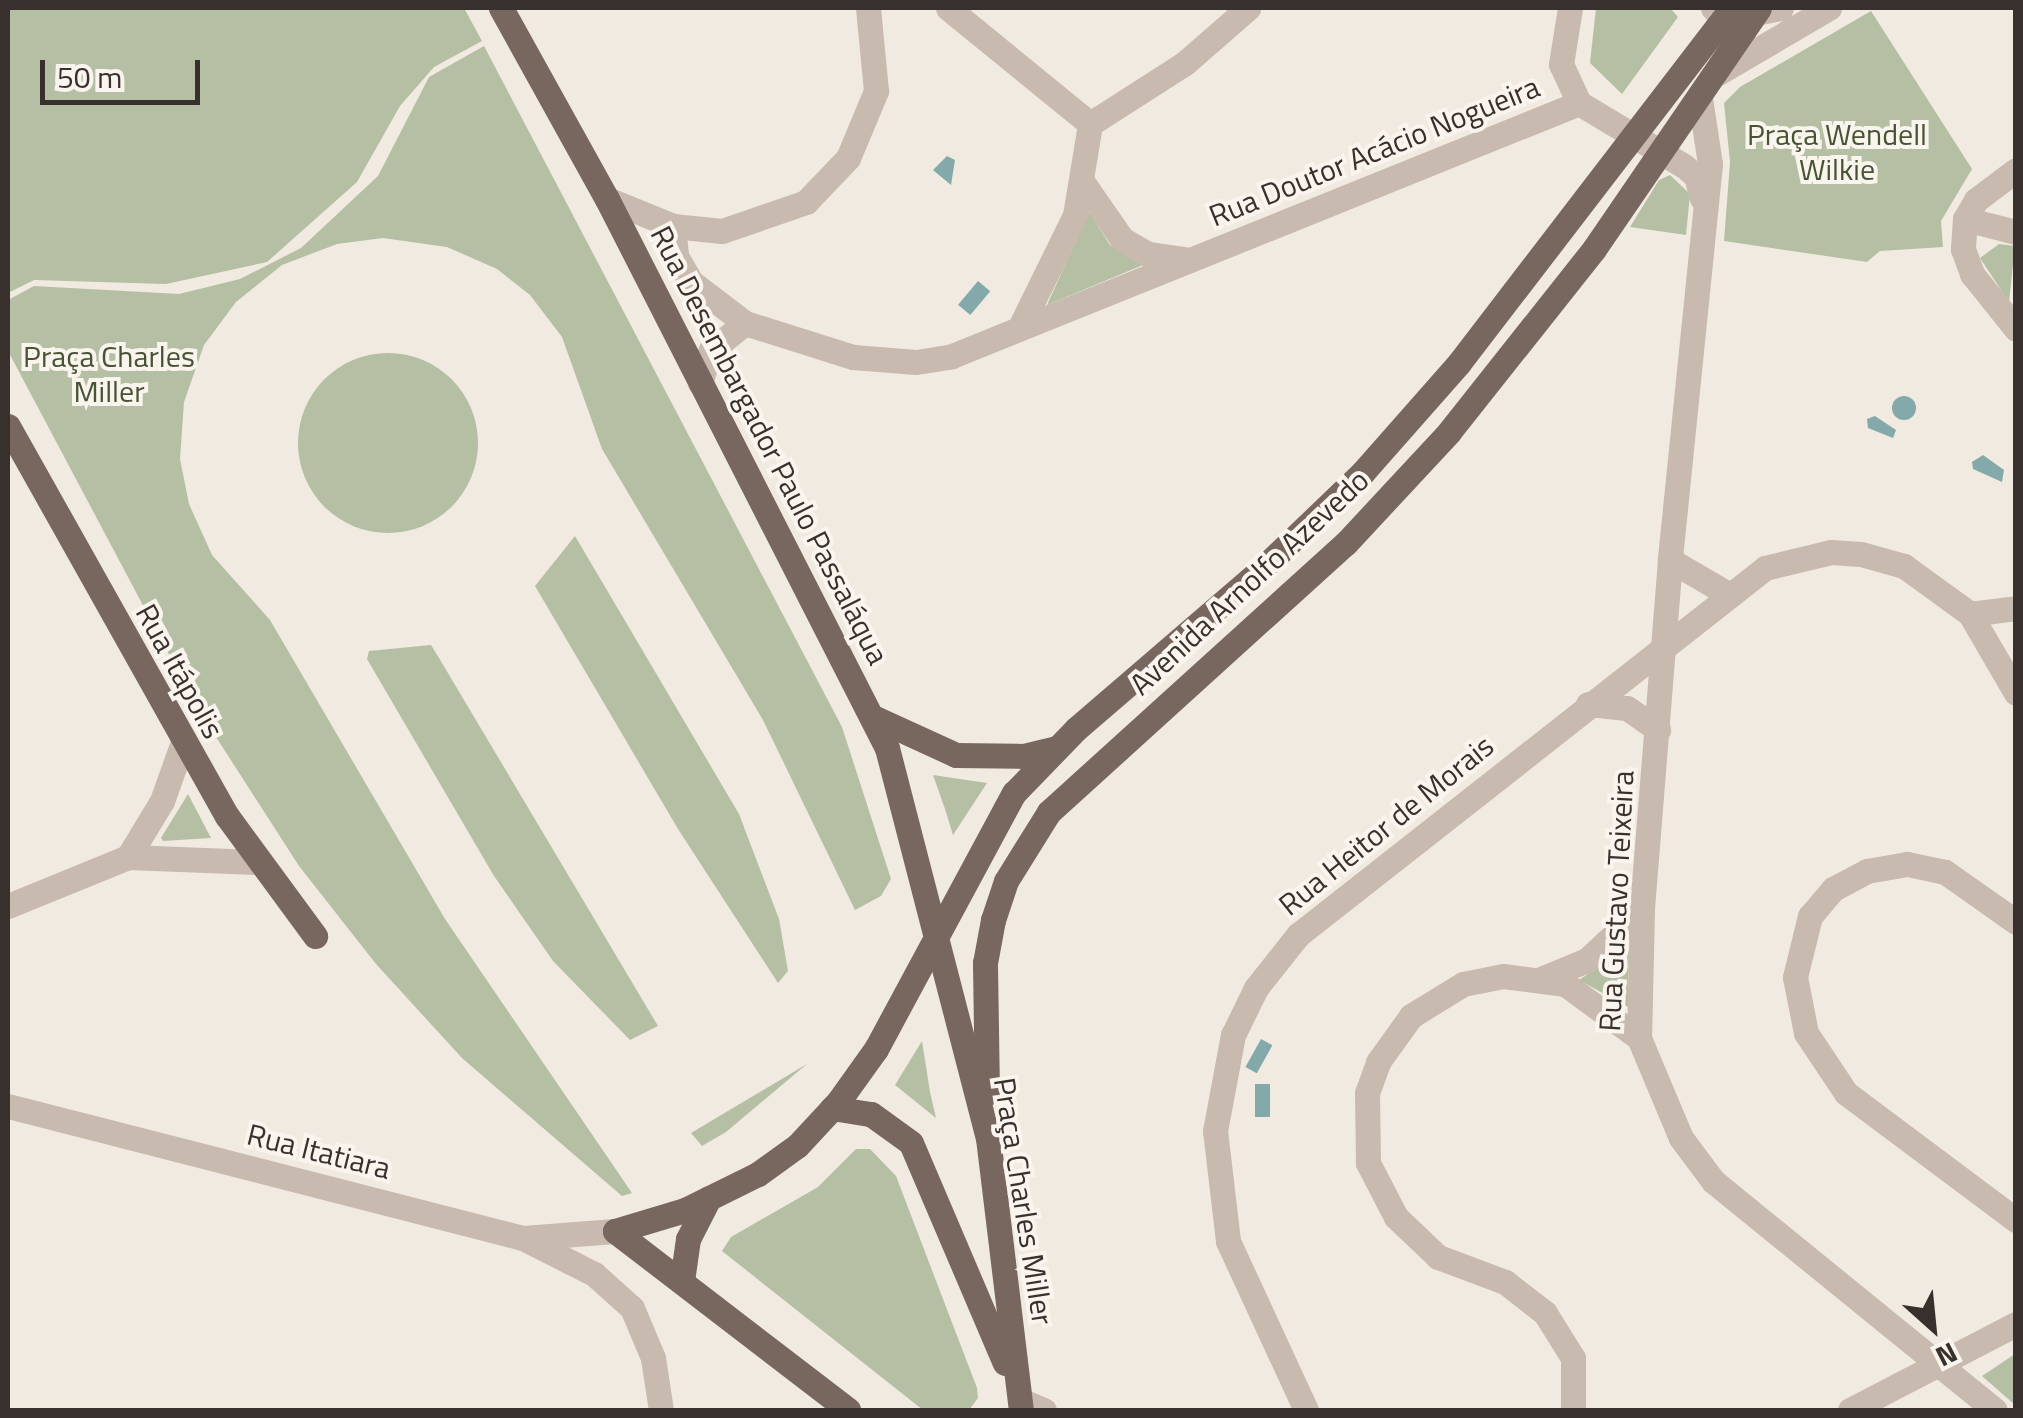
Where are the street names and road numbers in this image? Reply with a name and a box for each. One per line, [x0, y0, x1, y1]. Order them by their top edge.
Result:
street label: Rua Doutor Acácio Nogueira [1204, 68, 1544, 234]
street label: Rua Desembargador Paulo Passaláqua [643, 220, 897, 670]
street label: Avenida Arnolfo Azevedo [1122, 462, 1376, 702]
street label: Rua Itápolis [128, 598, 232, 744]
street label: Rua Heitor de Morais [1271, 727, 1501, 923]
street label: Rua Gustavo Teixeira [1591, 770, 1641, 1032]
street label: Praça Charles Miller [987, 1075, 1061, 1327]
street label: Rua Itatiara [244, 1116, 394, 1186]

